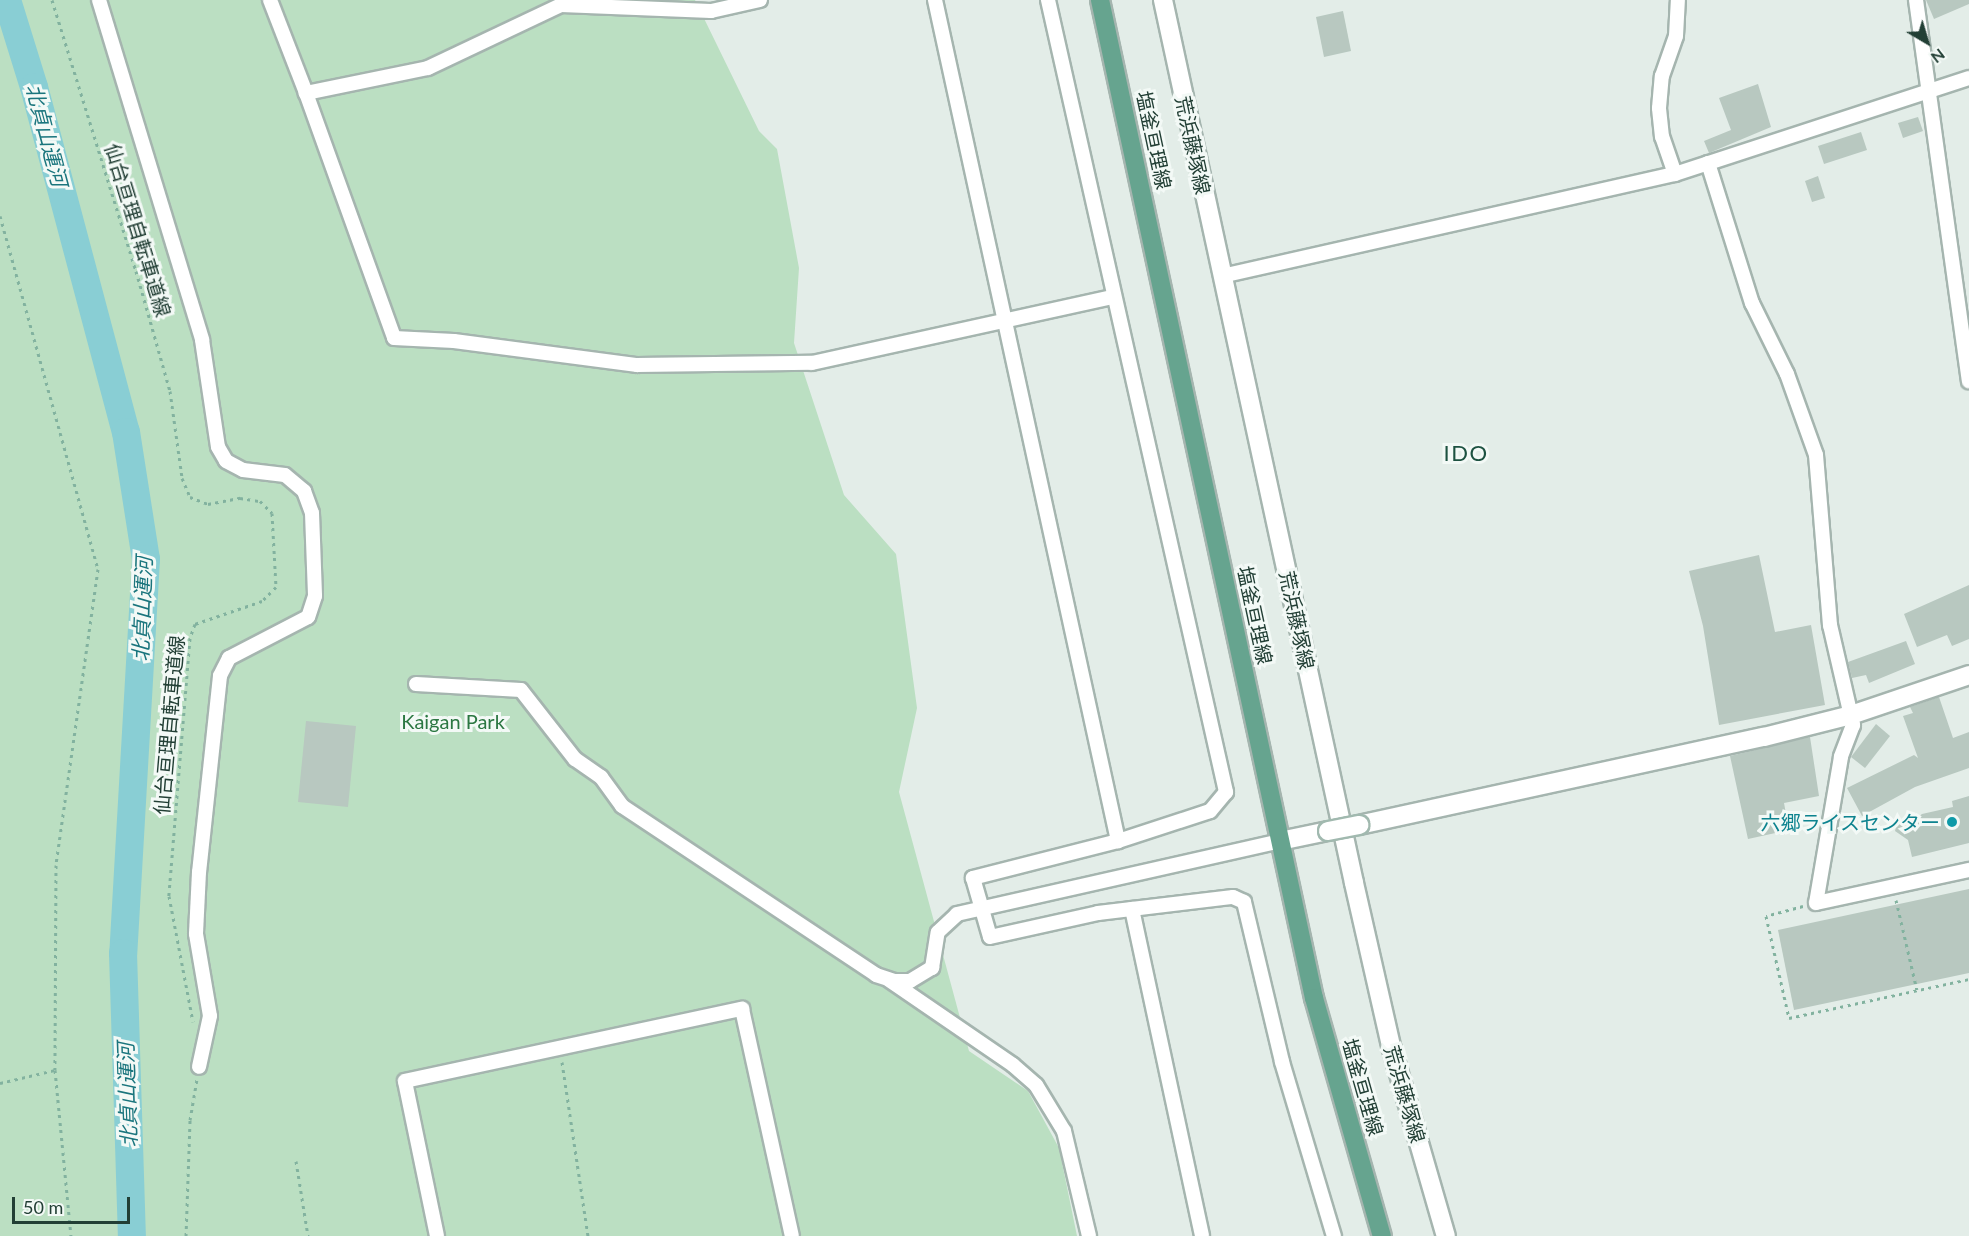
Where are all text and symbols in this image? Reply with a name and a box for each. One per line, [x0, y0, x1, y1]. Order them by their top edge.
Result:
north arrow [1897, 12, 1957, 72]
text: N [1928, 45, 1949, 68]
water label: 北貞山運河 [21, 81, 73, 189]
street label: 塩釜亘理線 [1132, 89, 1176, 191]
street label: 荒浜藤塚線 [1171, 94, 1215, 196]
street label: 仙台亘理自転車道線 [100, 140, 176, 320]
district label: IDO [1443, 440, 1489, 466]
water label: 北貞山運河 [128, 556, 156, 662]
street label: 塩釜亘理線 [1233, 564, 1277, 666]
street label: 荒浜藤塚線 [1275, 569, 1319, 671]
street label: 仙台亘理自転車道線 [149, 634, 189, 816]
park label: Kaigan Park [401, 709, 505, 733]
place label: 六郷ライスセンター [1760, 810, 1940, 834]
marker: 六郷ライスセンター [1945, 815, 1959, 829]
street label: 塩釜亘理線 [1338, 1036, 1388, 1138]
water label: 北貞山運河 [113, 1042, 141, 1148]
street label: 荒浜藤塚線 [1380, 1043, 1430, 1145]
scale bar [15, 1185, 134, 1223]
text: 50 m [23, 1196, 63, 1218]

